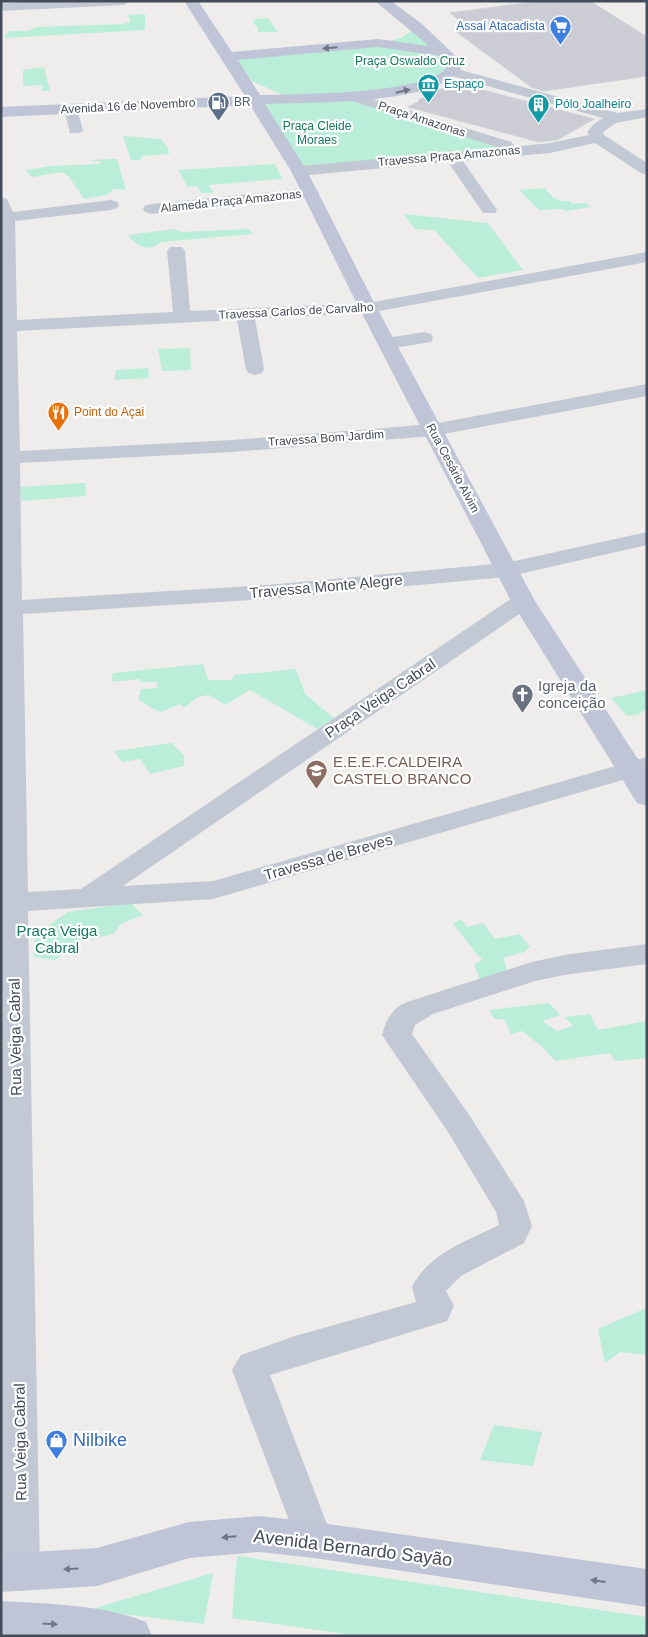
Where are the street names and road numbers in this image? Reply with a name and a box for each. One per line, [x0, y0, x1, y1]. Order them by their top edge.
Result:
street label: Avenida 16 de Novembro [60, 95, 196, 117]
street label: Praça Amazonas [377, 98, 467, 140]
street label: Travessa Praça Amazonas [377, 143, 521, 169]
street label: Alameda Praça Amazonas [160, 187, 302, 215]
street label: Travessa Carlos de Carvalho [218, 300, 374, 322]
street label: Rua Cesário Alvim [424, 421, 482, 515]
street label: Travessa Bom Jardim [268, 427, 384, 449]
street label: Travessa Monte Alegre [249, 571, 403, 601]
street label: Praça Veiga Cabral [322, 655, 438, 741]
street label: Travessa de Breves [262, 831, 394, 883]
street label: Rua Veiga Cabral [5, 978, 25, 1096]
street label: Rua Veiga Cabral [10, 1383, 30, 1501]
street label: Avenida Bernardo Sayão [253, 1526, 453, 1570]

